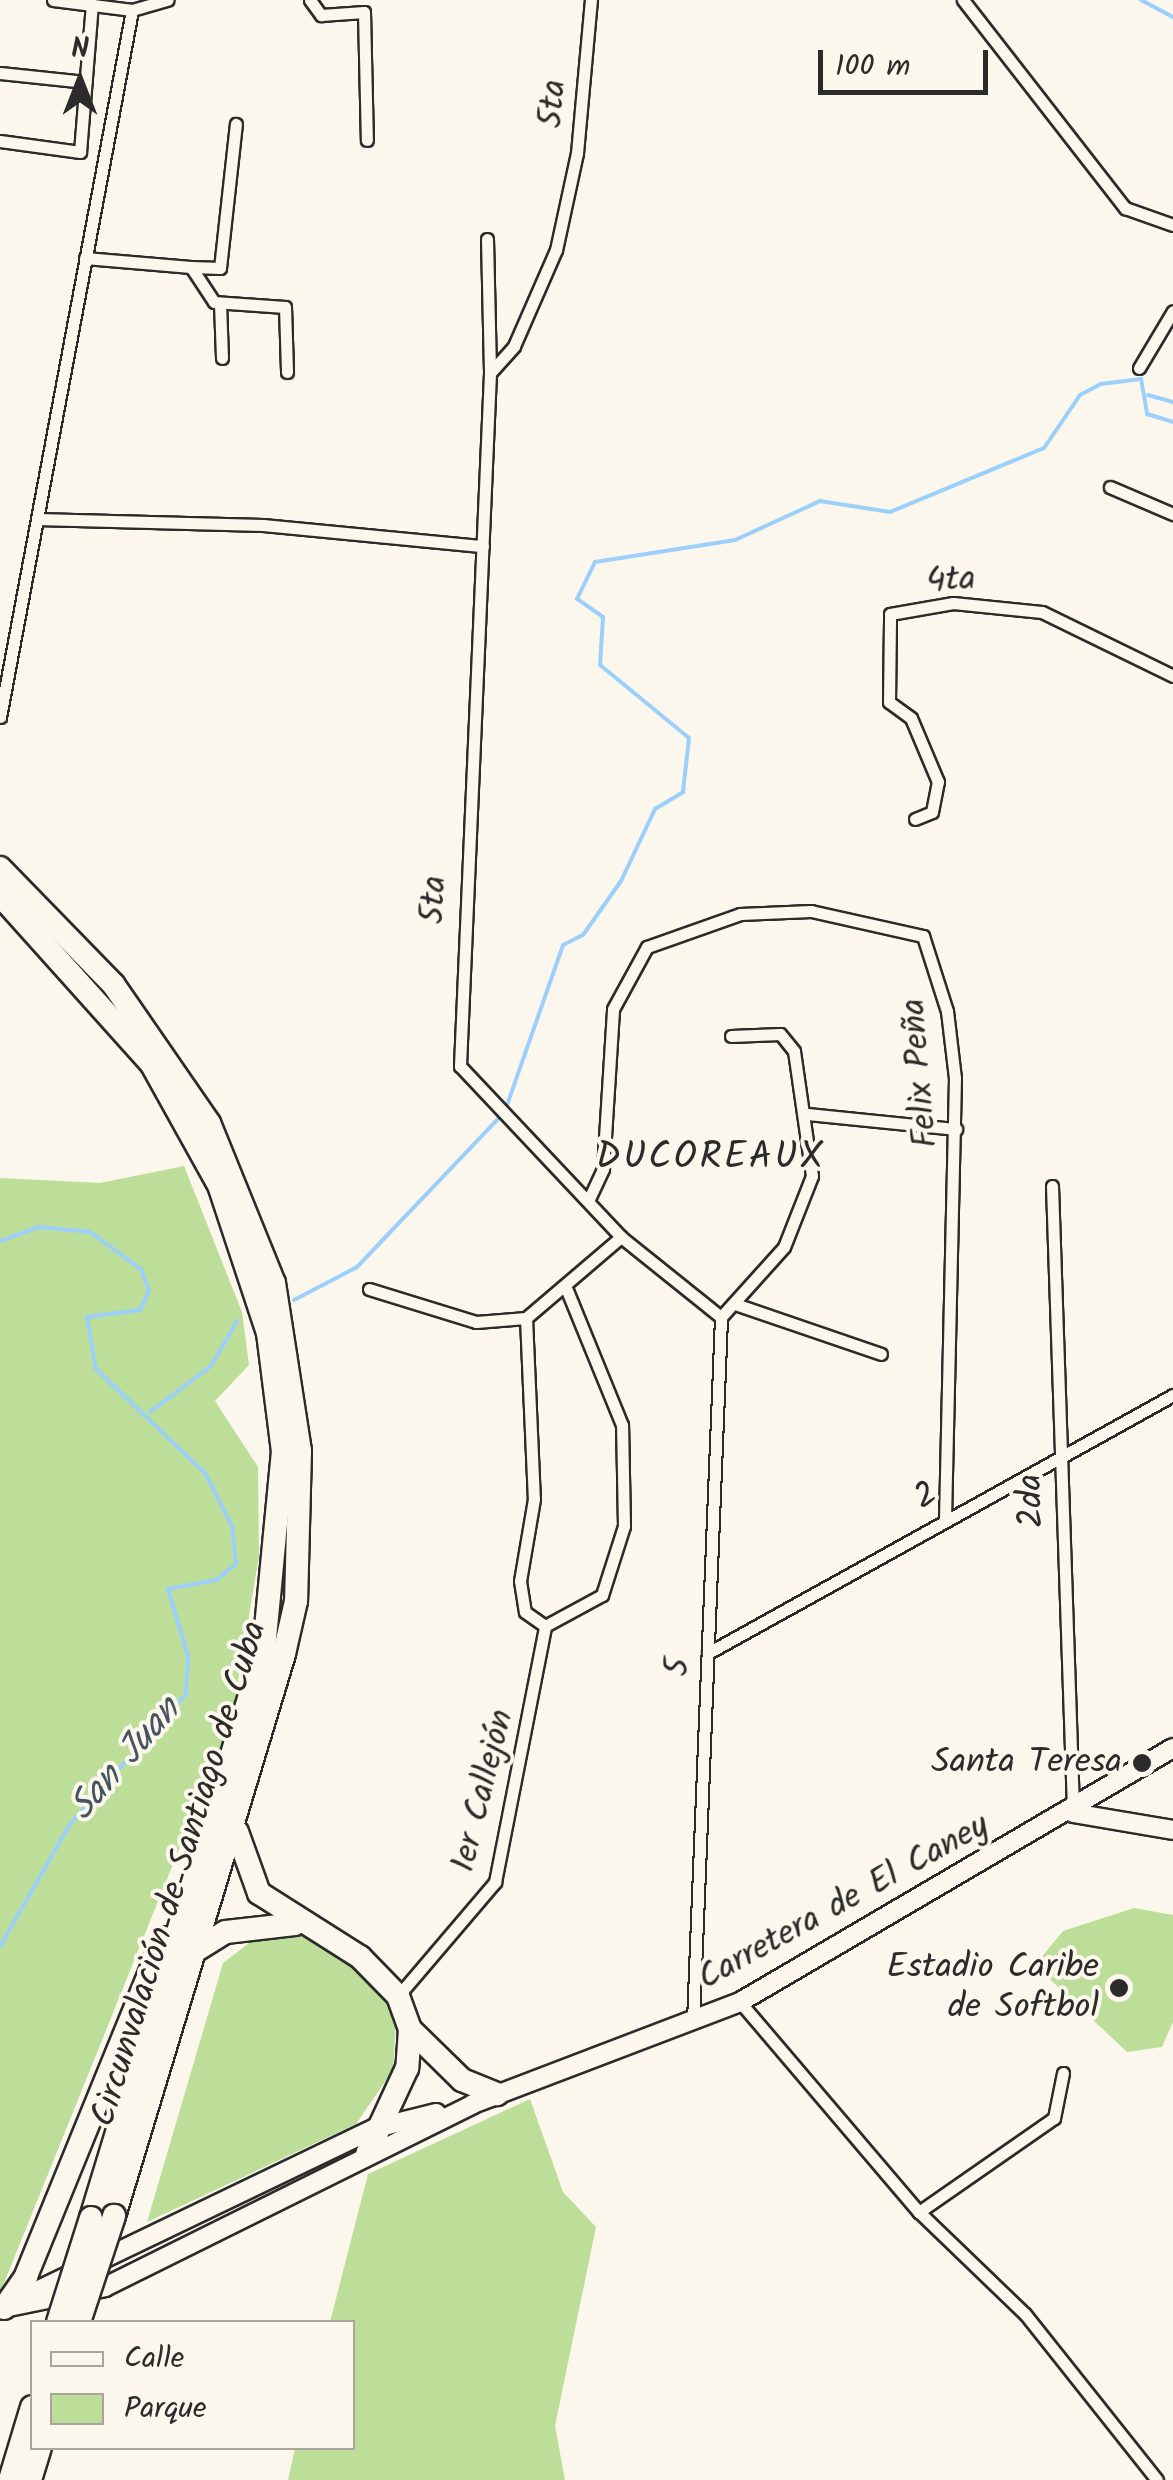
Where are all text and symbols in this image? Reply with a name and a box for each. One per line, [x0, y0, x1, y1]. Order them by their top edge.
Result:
text: N [71, 27, 89, 72]
north arrow [30, 30, 130, 130]
scale bar [823, 30, 993, 92]
text: 100 m [835, 43, 910, 91]
street label: 5ta [531, 78, 577, 130]
street label: 4ta [926, 559, 976, 603]
street label: 5ta [413, 875, 457, 925]
street label: Felix Peña [894, 997, 948, 1149]
district label: DUCOREAUX [596, 1136, 826, 1182]
street label: 2da [1010, 1473, 1054, 1529]
street label: 2 [907, 1474, 945, 1520]
street label: Circunvalación de Santiago de Cuba [83, 1616, 277, 2132]
street label: 5 [657, 1656, 701, 1678]
water label: San Juan [60, 1689, 192, 1831]
street label: 1er Callejón [444, 1705, 524, 1877]
place label: Santa Teresa [931, 1742, 1122, 1784]
marker: Santa Teresa [1131, 1752, 1153, 1774]
street label: Carretera de El Caney [691, 1806, 997, 2000]
place label: Estadio Caribe de Softbol [887, 1947, 1099, 2029]
marker: Estadio Caribe de Softbol [1108, 1977, 1130, 1999]
legend [30, 2320, 355, 2450]
text: Calle [124, 2335, 184, 2383]
text: Parque [124, 2385, 206, 2433]

